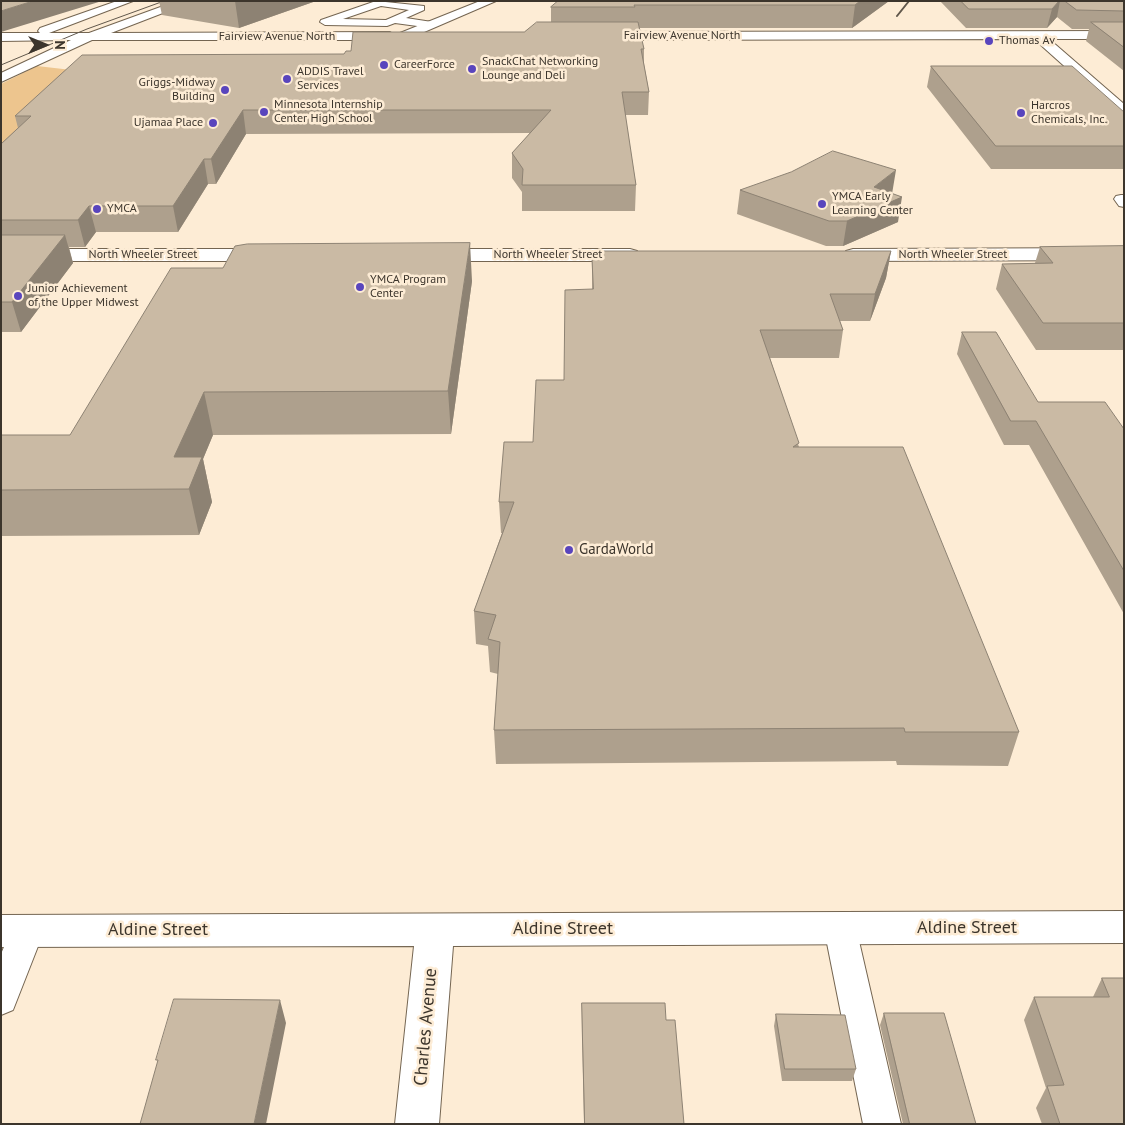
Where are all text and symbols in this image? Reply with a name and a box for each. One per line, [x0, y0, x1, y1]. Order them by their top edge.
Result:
north arrow [20, 20, 70, 70]
street label: Fairview Avenue North [624, 29, 740, 43]
street label: Fairview Avenue North [219, 30, 335, 44]
place label: Thomas Av [999, 34, 1055, 48]
marker: Thomas Av [983, 35, 995, 47]
text: N [51, 40, 69, 50]
place label: SnackChat Networking Lounge and Deli [482, 55, 598, 83]
place label: CareerForce [394, 58, 455, 72]
marker: CareerForce [378, 59, 390, 71]
marker: SnackChat Networking Lounge and Deli [466, 63, 478, 75]
place label: ADDIS Travel Services [297, 65, 363, 93]
marker: ADDIS Travel Services [281, 73, 293, 85]
place label: Griggs-Midway Building [139, 76, 215, 104]
marker: Griggs-Midway Building [219, 84, 231, 96]
place label: Minnesota Internship Center High School [274, 98, 383, 126]
place label: Harcros Chemicals, Inc. [1031, 99, 1107, 127]
marker: Minnesota Internship Center High School [258, 106, 270, 118]
marker: Harcros Chemicals, Inc. [1015, 107, 1027, 119]
place label: Ujamaa Place [134, 116, 203, 130]
marker: Ujamaa Place [207, 117, 219, 129]
place label: YMCA Early Learning Center [832, 190, 913, 218]
marker: YMCA Early Learning Center [816, 198, 828, 210]
place label: YMCA [107, 202, 137, 216]
marker: YMCA [91, 203, 103, 215]
street label: North Wheeler Street [89, 248, 197, 262]
street label: North Wheeler Street [494, 248, 602, 262]
street label: North Wheeler Street [899, 248, 1007, 262]
place label: YMCA Program Center [370, 273, 446, 301]
marker: YMCA Program Center [354, 281, 366, 293]
place label: Junior Achievement of the Upper Midwest [28, 282, 139, 310]
marker: Junior Achievement of the Upper Midwest [12, 290, 24, 302]
place label: GardaWorld [579, 541, 654, 559]
marker: GardaWorld [563, 544, 575, 556]
street label: Aldine Street [917, 917, 1017, 939]
street label: Aldine Street [513, 918, 613, 940]
street label: Aldine Street [108, 919, 208, 941]
street label: Charles Avenue [410, 967, 442, 1087]

